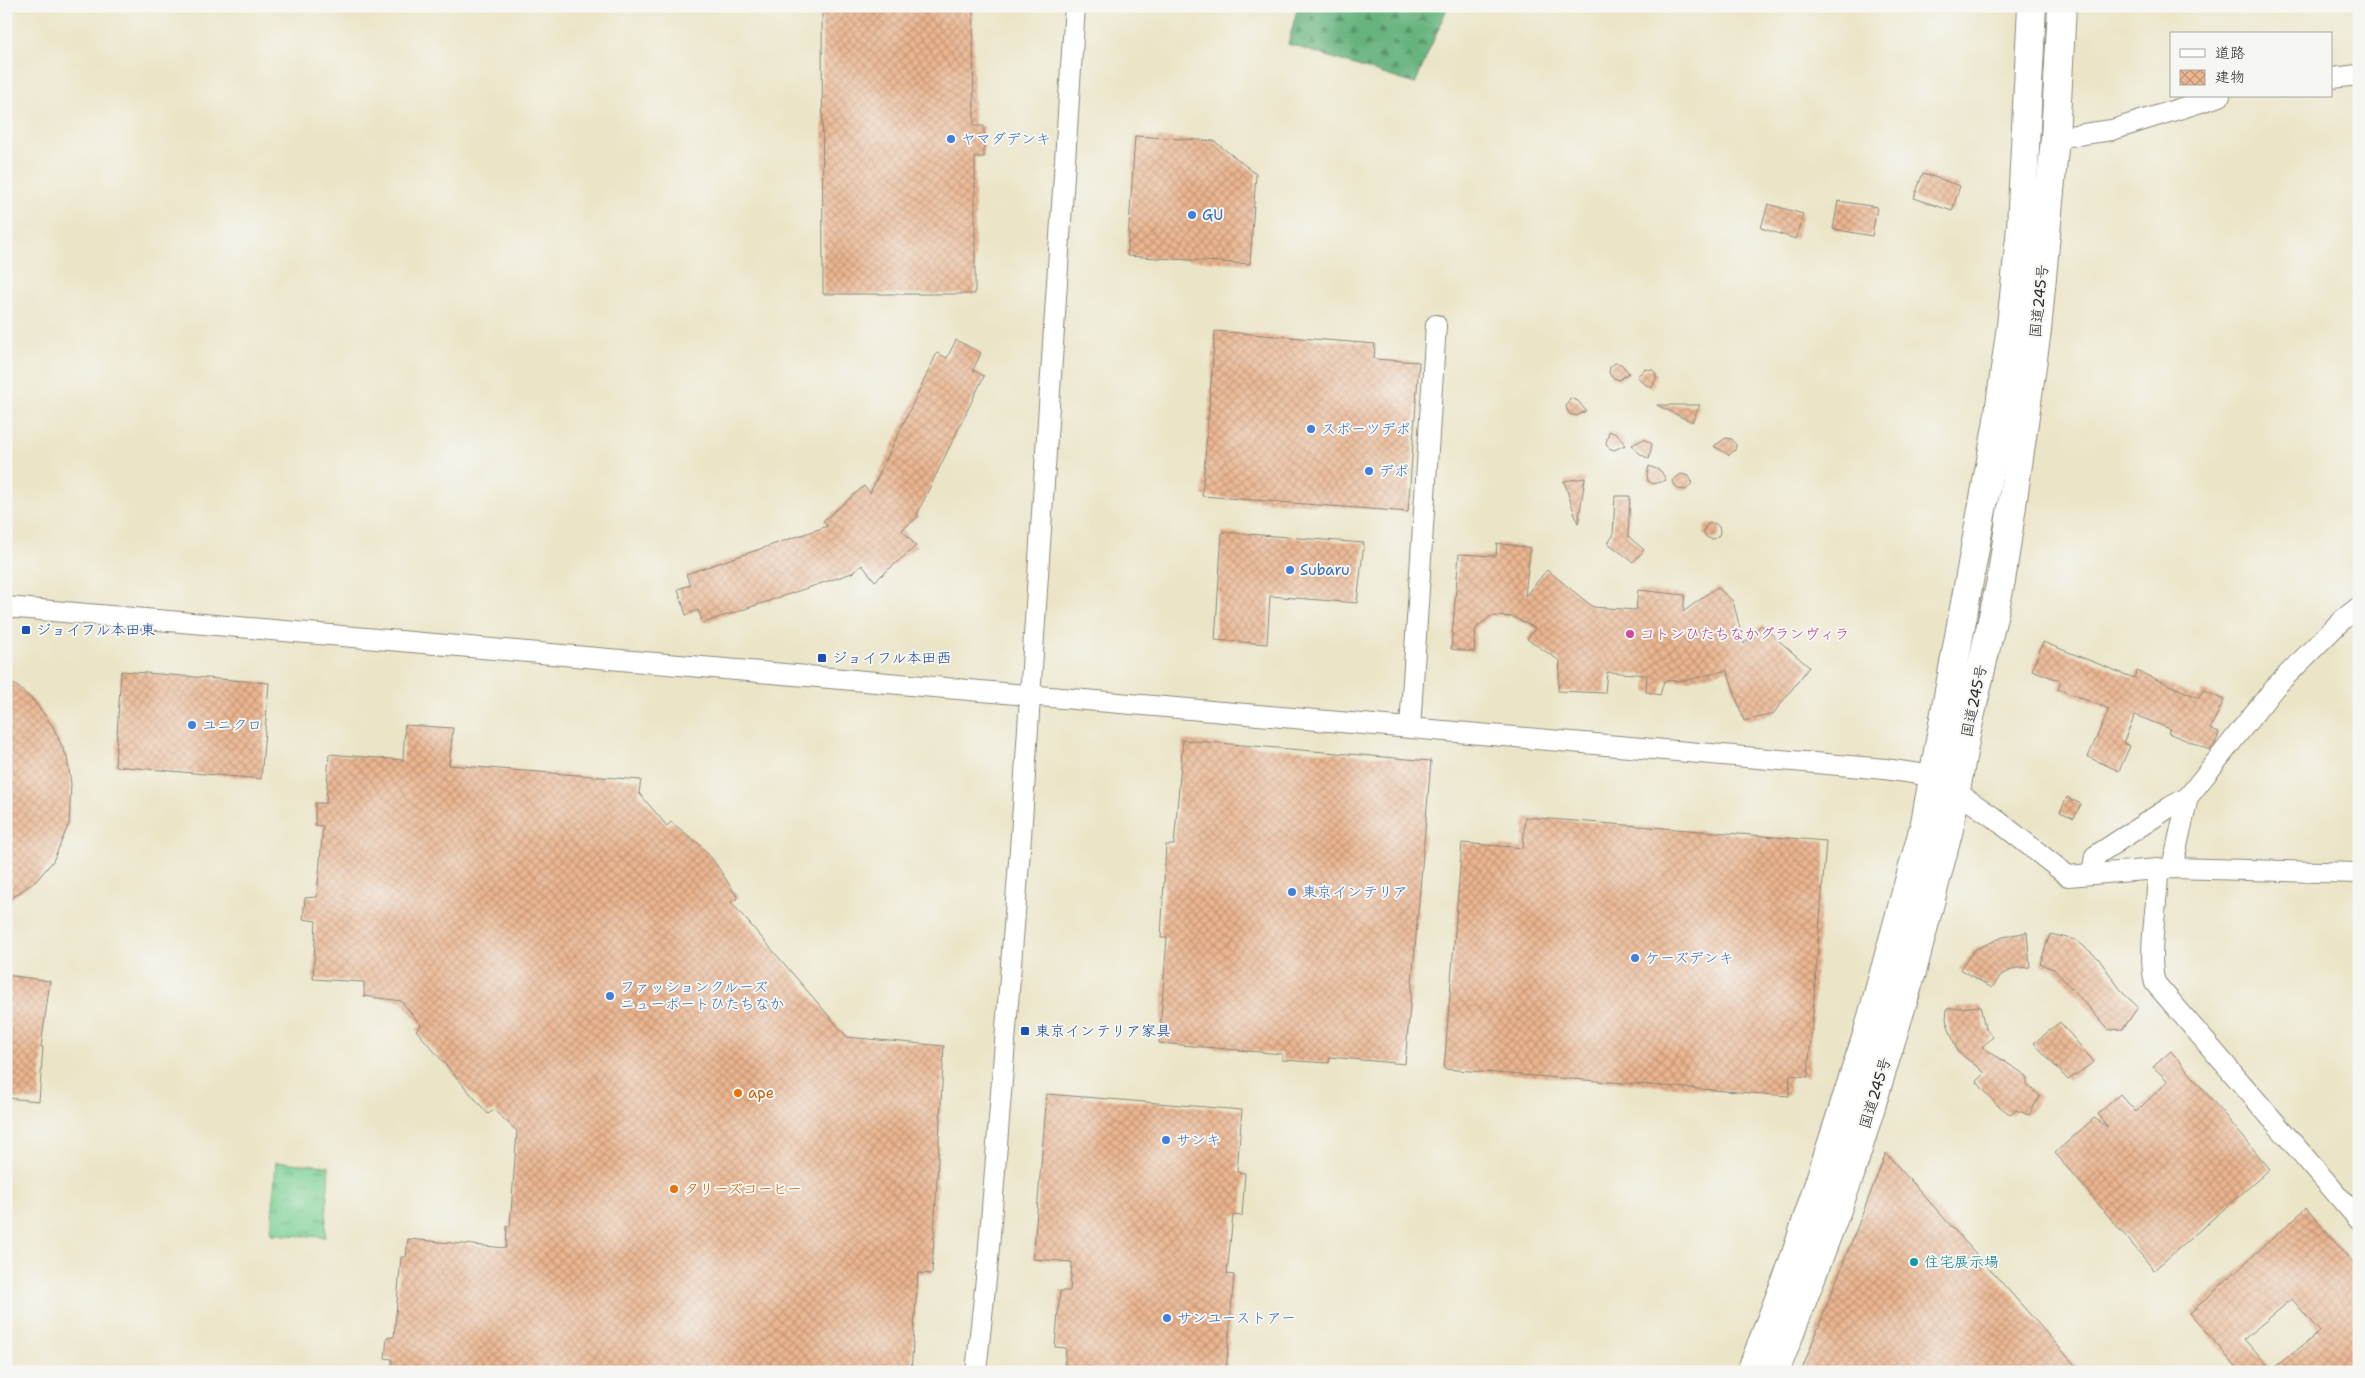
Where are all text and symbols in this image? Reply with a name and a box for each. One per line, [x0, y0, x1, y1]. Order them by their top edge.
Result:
legend [2170, 32, 2332, 98]
text: 道路 [2215, 43, 2245, 63]
text: 建物 [2215, 67, 2245, 87]
place label: ヤマダデンキ [961, 129, 1051, 149]
marker: ヤマダデンキ [945, 133, 957, 145]
place label: GU [1202, 205, 1223, 225]
marker: GU [1186, 209, 1198, 221]
street label: 国道245号 [2025, 263, 2053, 339]
place label: スポーツデポ [1321, 419, 1411, 439]
marker: スポーツデポ [1305, 423, 1317, 435]
place label: デポ [1379, 461, 1409, 481]
marker: デポ [1363, 465, 1375, 477]
place label: Subaru [1300, 560, 1350, 580]
marker: Subaru [1284, 564, 1296, 576]
place label: ジョイフル本田東 [36, 620, 155, 640]
marker: ジョイフル本田東 [20, 624, 32, 636]
place label: コトンひたちなかグランヴィラ [1640, 624, 1849, 644]
marker: コトンひたちなかグランヴィラ [1624, 628, 1636, 640]
place label: ジョイフル本田西 [832, 648, 951, 668]
marker: ジョイフル本田西 [816, 652, 828, 664]
street label: 国道245号 [1957, 663, 1991, 739]
place label: ユニクロ [202, 715, 262, 735]
marker: ユニクロ [186, 719, 198, 731]
place label: 東京インテリア [1302, 882, 1408, 902]
marker: 東京インテリア [1286, 886, 1298, 898]
place label: ケーズデンキ [1645, 948, 1734, 968]
marker: ケーズデンキ [1629, 952, 1641, 964]
place label: ファッションクルーズ ニューポートひたちなか [620, 977, 784, 1014]
marker: ファッションクルーズ ニューポートひたちなか [604, 990, 616, 1002]
place label: 東京インテリア家具 [1035, 1021, 1171, 1041]
marker: 東京インテリア家具 [1019, 1025, 1031, 1037]
street label: 国道245号 [1855, 1055, 1895, 1131]
place label: ape [748, 1083, 774, 1103]
marker: ape [732, 1087, 744, 1099]
place label: サンキ [1176, 1130, 1221, 1150]
marker: サンキ [1160, 1134, 1172, 1146]
place label: タリーズコーヒー [684, 1179, 802, 1199]
marker: タリーズコーヒー [668, 1183, 680, 1195]
place label: 住宅展示場 [1924, 1252, 1999, 1272]
marker: 住宅展示場 [1908, 1256, 1920, 1268]
place label: サンユーストアー [1177, 1308, 1296, 1328]
marker: サンユーストアー [1161, 1312, 1173, 1324]

